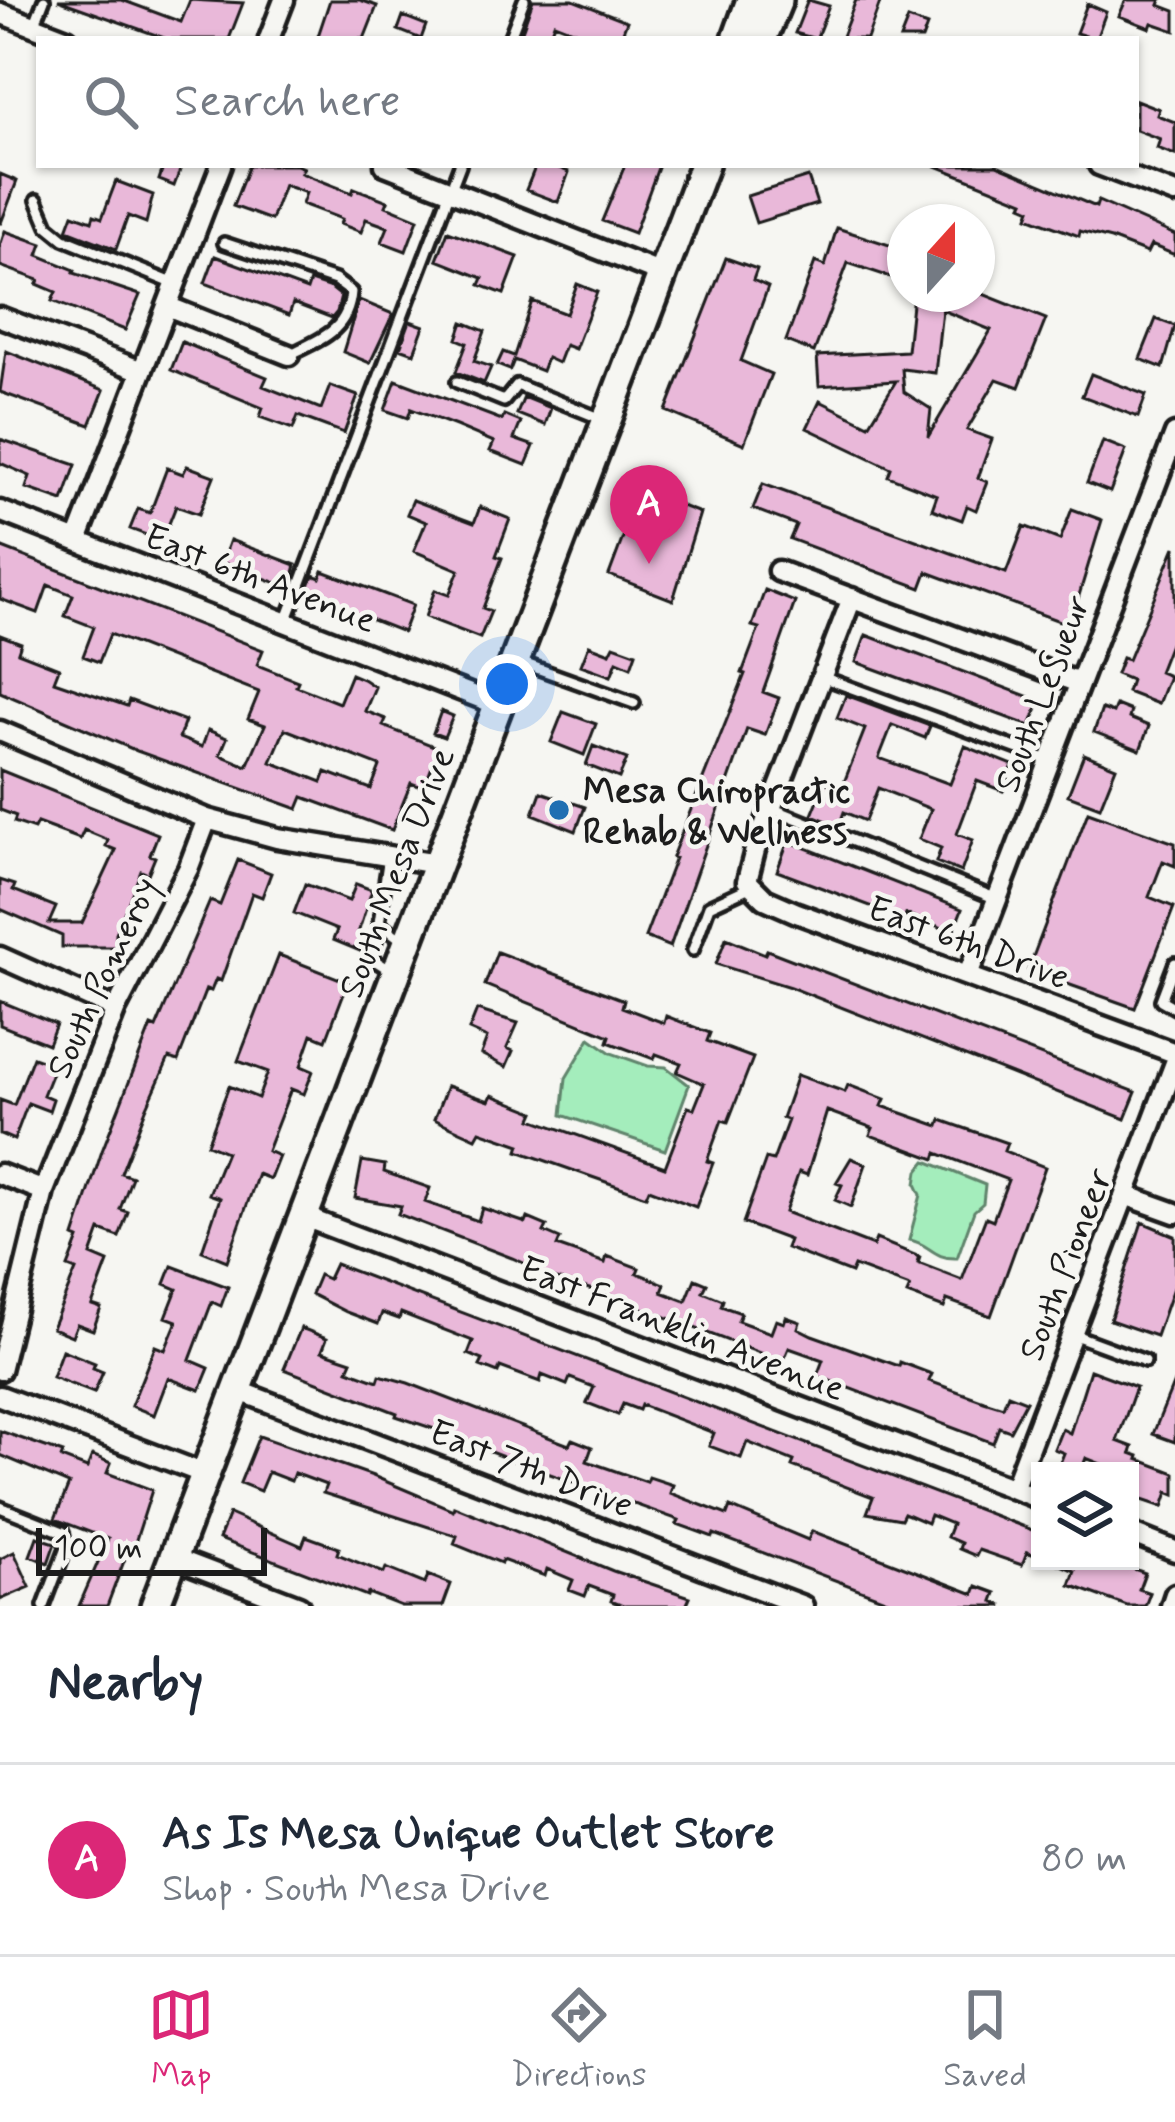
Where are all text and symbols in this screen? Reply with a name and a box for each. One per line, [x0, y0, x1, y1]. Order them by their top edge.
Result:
search box [36, 36, 1139, 168]
icon: search [78, 69, 144, 135]
text: Search here [174, 73, 401, 132]
north arrow [887, 204, 995, 312]
pin: A [610, 465, 688, 564]
street label: East 6th Avenue [137, 515, 382, 646]
street label: South LeSueur [985, 589, 1103, 800]
your location [477, 654, 537, 714]
street label: South Mesa Drive [329, 741, 468, 1005]
place label: Mesa Chiropractic Rehab & Wellness [583, 769, 851, 857]
marker: Mesa Chiropractic Rehab & Wellness [546, 797, 572, 823]
street label: South Pomeroy [37, 870, 171, 1087]
street label: East 6th Drive [861, 886, 1075, 1002]
street label: South Pioneer [1009, 1162, 1126, 1368]
street label: East Franklin Avenue [512, 1247, 851, 1414]
street label: East 7th Drive [422, 1410, 639, 1531]
map controls [1031, 1462, 1139, 1570]
button: layers [1031, 1462, 1139, 1570]
scale bar [36, 1522, 267, 1575]
text: 100 m [54, 1527, 143, 1571]
text: Nearby [48, 1651, 203, 1717]
text: As Is Mesa Unique Outlet Store [162, 1805, 775, 1864]
text: A [74, 1834, 100, 1885]
text: 80 m [1041, 1834, 1127, 1885]
text: Shop · South Mesa Drive [162, 1864, 550, 1915]
tab: Map [148, 1982, 214, 2098]
tab: Directions [511, 1982, 647, 2098]
tab: Saved [943, 1982, 1027, 2098]

